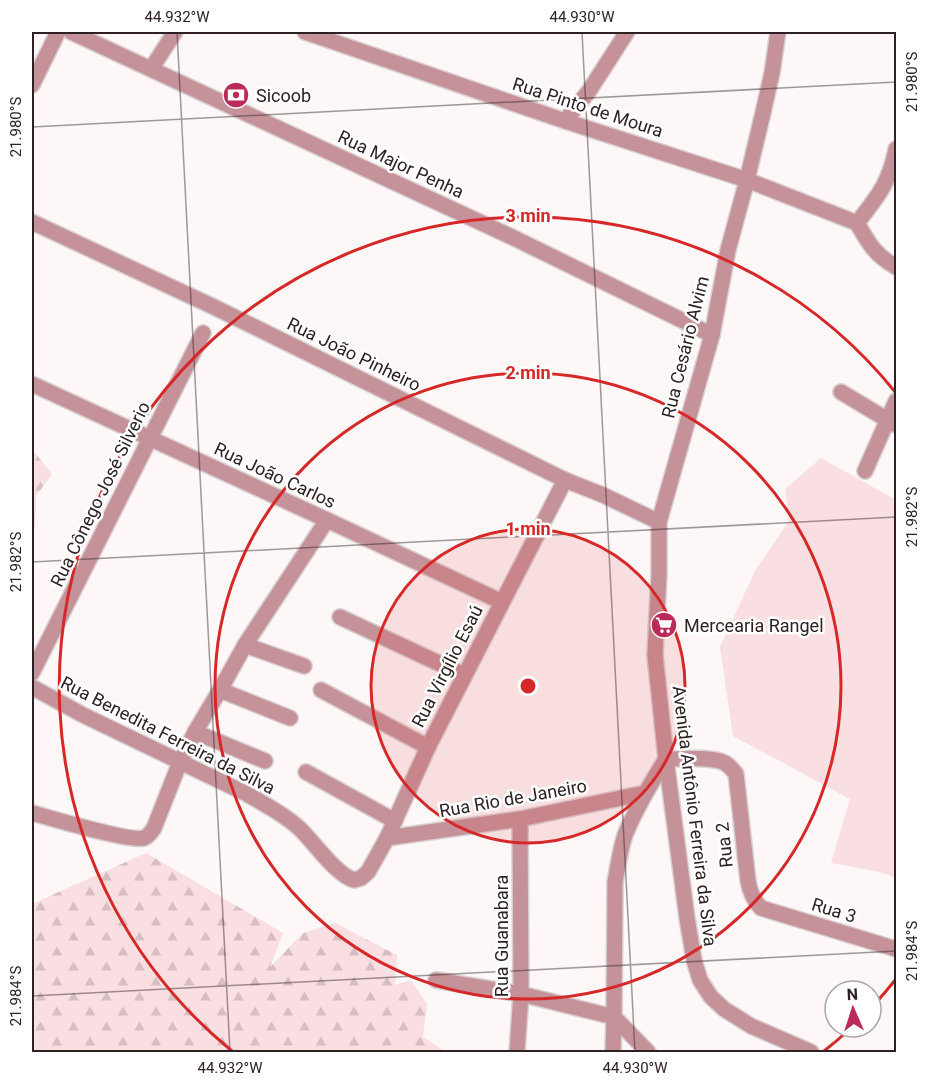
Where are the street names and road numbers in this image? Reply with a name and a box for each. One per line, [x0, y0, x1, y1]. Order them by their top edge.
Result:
street label: Rua Pinto de Moura [510, 73, 666, 141]
street label: Rua Major Penha [335, 126, 467, 202]
street label: Rua Cesário Alvim [657, 274, 713, 420]
street label: Rua João Pinheiro [284, 313, 424, 395]
street label: Rua Cônego José Silverio [46, 398, 154, 590]
street label: Rua João Carlos [211, 438, 339, 512]
street label: Rua Virgílio Esaú [407, 601, 487, 731]
street label: Rua Benedita Ferreira da Silva [57, 672, 279, 798]
street label: Avenida Antônio Ferreira da Silva [669, 685, 721, 947]
street label: Rua Rio de Janeiro [438, 775, 588, 821]
street label: Rua 2 [711, 821, 737, 869]
street label: Rua Guanabara [491, 875, 512, 997]
street label: Rua 3 [809, 893, 859, 927]

